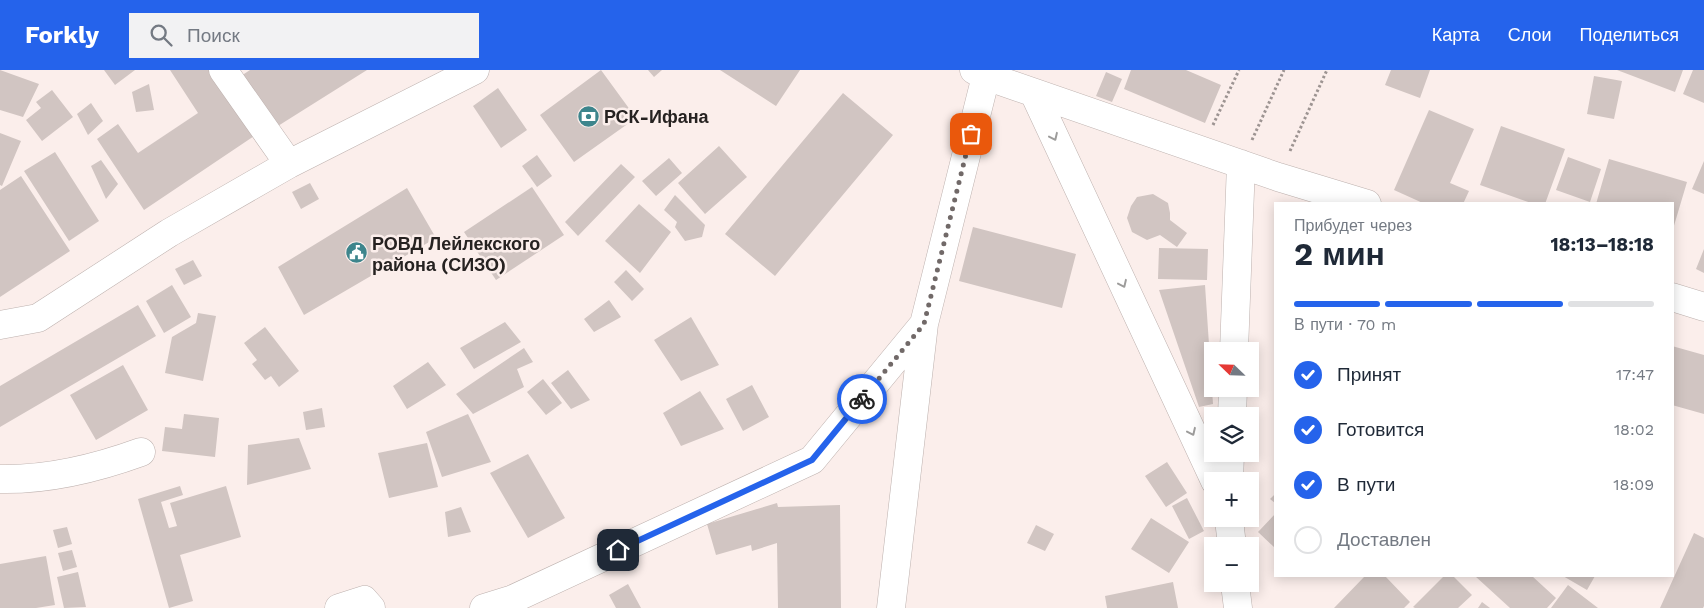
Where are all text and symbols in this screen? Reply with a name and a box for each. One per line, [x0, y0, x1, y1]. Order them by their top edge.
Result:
search box [129, 13, 479, 58]
text: Forkly [25, 21, 99, 49]
icon: search [147, 21, 175, 49]
text: Поиск [187, 24, 240, 47]
text: Карта [1432, 24, 1480, 45]
text: Слои [1508, 24, 1552, 45]
text: Поделиться [1580, 24, 1679, 45]
bank icon: РСК-Ифана [576, 104, 600, 128]
place label: РСК-Ифана [604, 106, 710, 127]
pin [950, 113, 992, 155]
icon: bag [957, 120, 985, 148]
one-way arrow [1048, 132, 1059, 141]
text: Прибудет через [1294, 216, 1412, 235]
place label: РОВД Лейлекского района (СИЗО) [372, 233, 540, 275]
text: 18:13–18:18 [1550, 233, 1654, 256]
text: 2 мин [1294, 235, 1385, 273]
public building icon: РОВД Лейлекского района (СИЗО) [344, 241, 368, 265]
one-way arrow [1117, 279, 1127, 288]
text: В пути · 70 m [1294, 315, 1396, 334]
north arrow [1204, 342, 1259, 398]
map controls [1204, 342, 1259, 592]
icon: check [1294, 361, 1322, 389]
text: Принят [1337, 363, 1401, 386]
text: 17:47 [1616, 365, 1654, 384]
courier [837, 374, 887, 424]
icon: bike [848, 385, 876, 413]
button: layers [1204, 407, 1259, 462]
icon: check [1294, 416, 1322, 444]
text: Готовится [1337, 418, 1424, 441]
text: 18:02 [1614, 420, 1654, 439]
one-way arrow [1185, 427, 1196, 436]
icon: check [1294, 471, 1322, 499]
button: + [1204, 472, 1259, 527]
text: В пути [1337, 473, 1395, 496]
text: 18:09 [1613, 475, 1654, 494]
text: Доставлен [1337, 528, 1431, 551]
pin [597, 529, 639, 571]
icon: home [604, 536, 632, 564]
button: − [1204, 537, 1259, 592]

